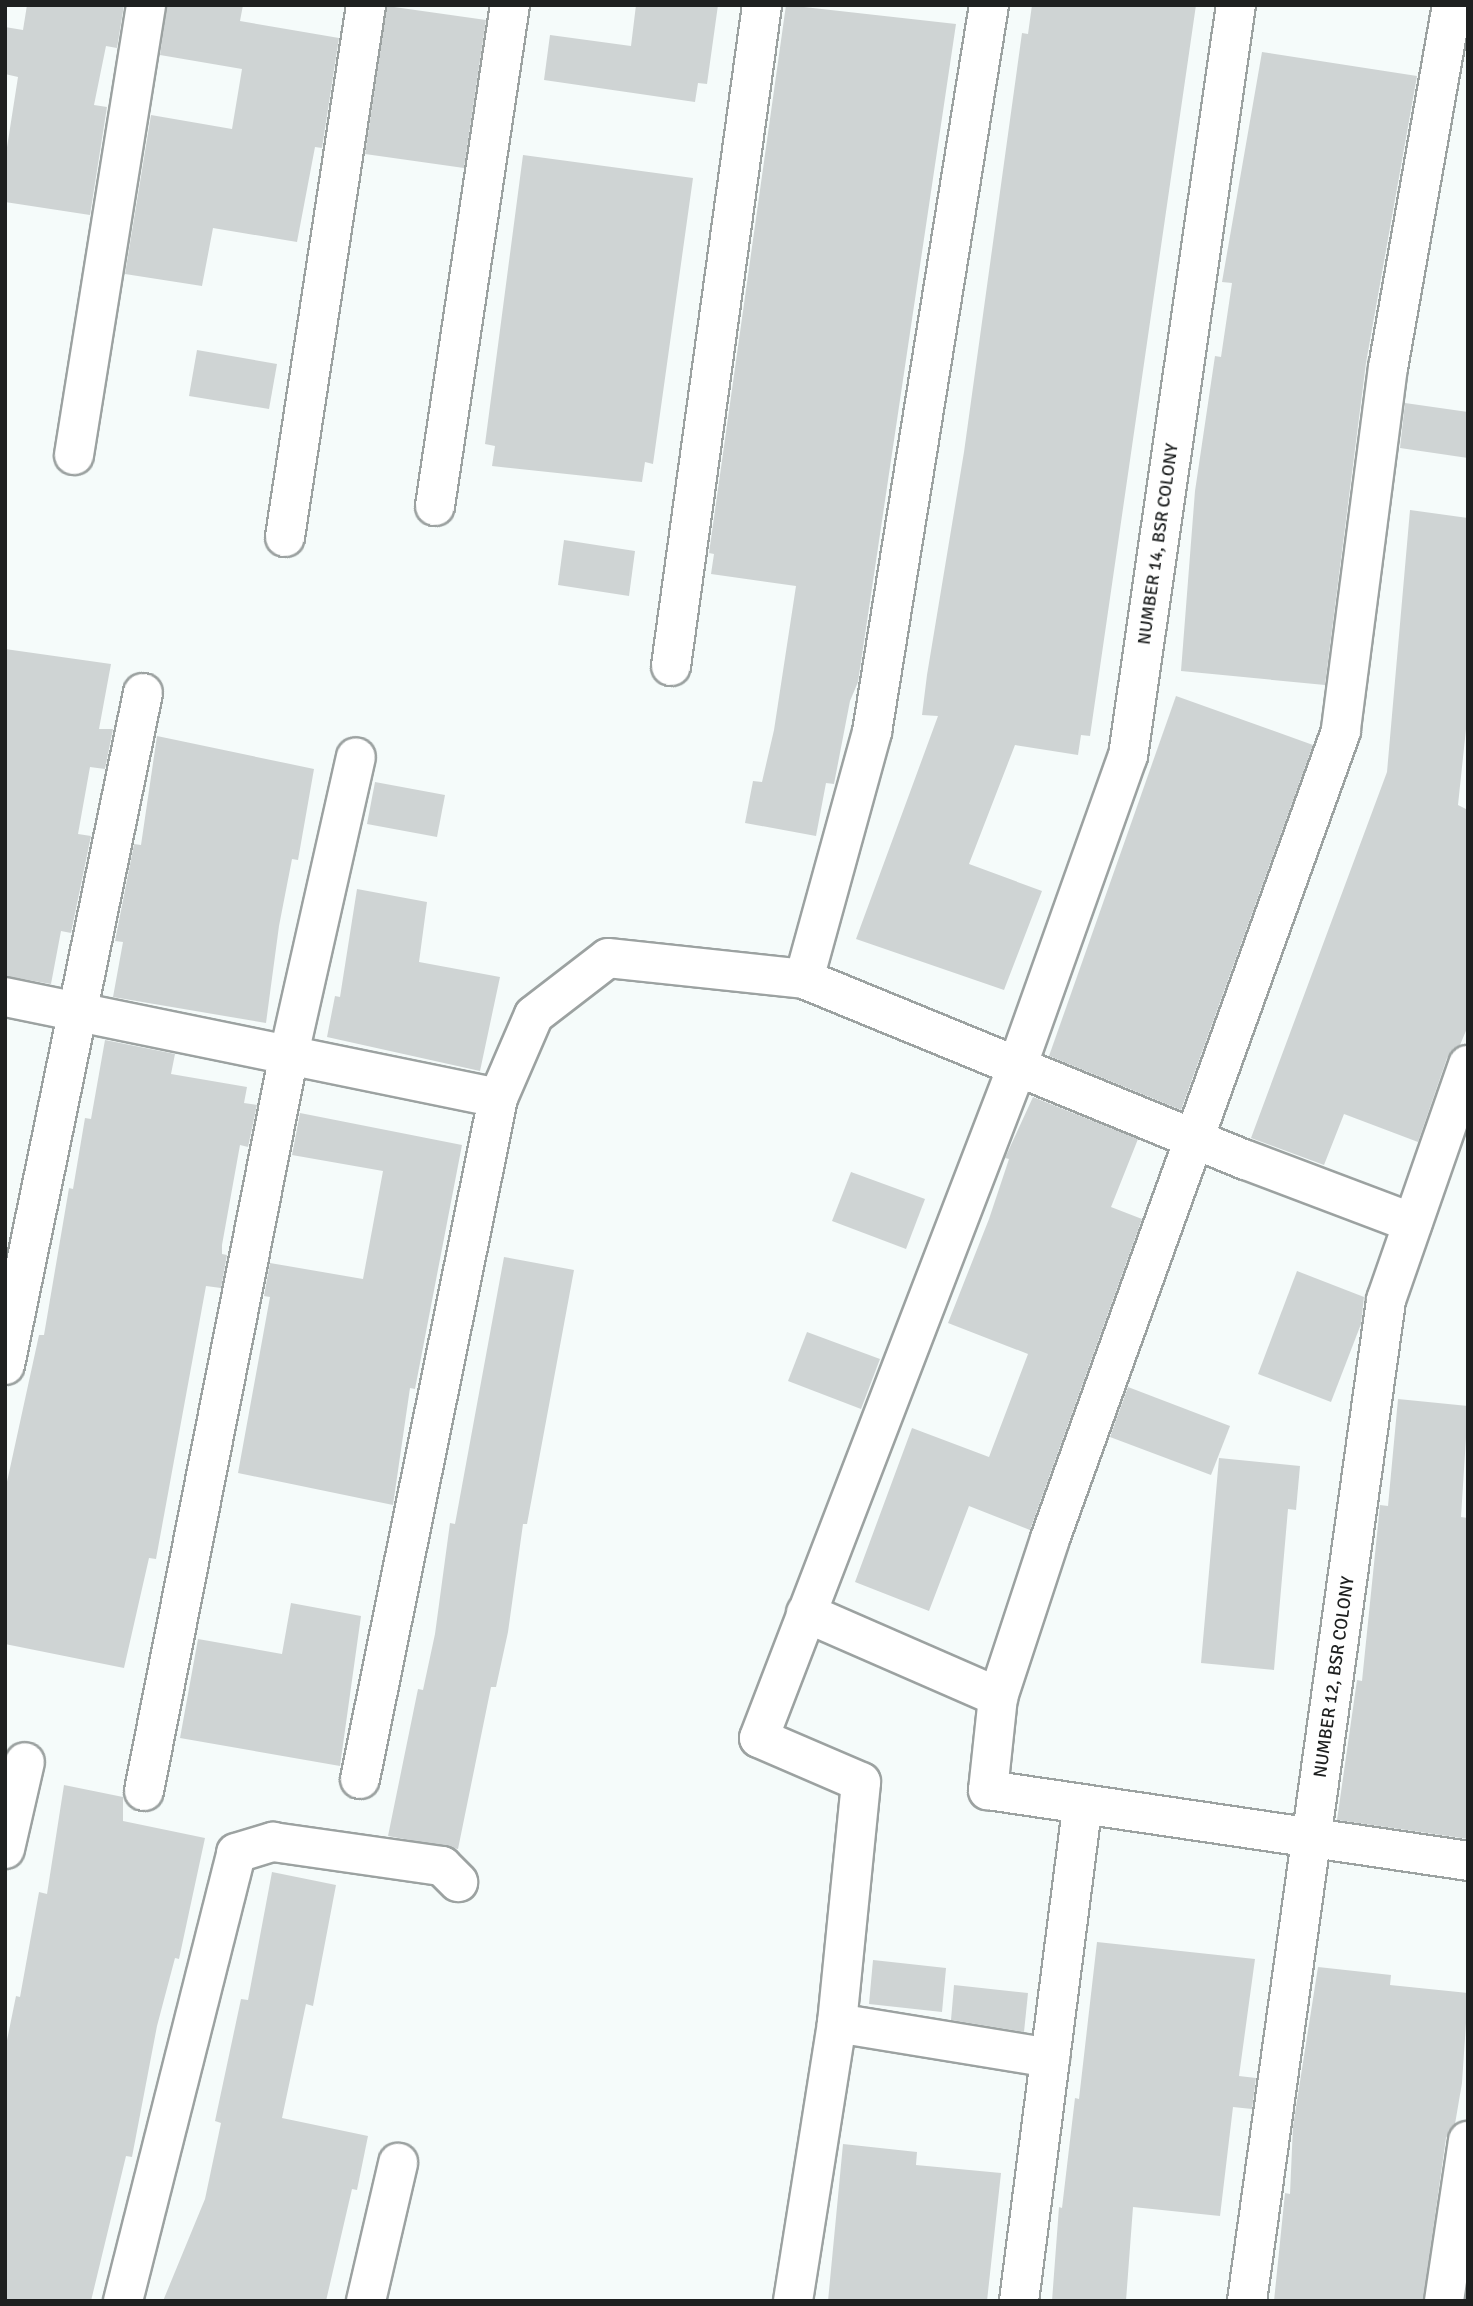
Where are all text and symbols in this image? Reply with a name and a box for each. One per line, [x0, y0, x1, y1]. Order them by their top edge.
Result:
street label: NUMBER 14, BSR COLONY [1133, 442, 1183, 646]
street label: NUMBER 12, BSR COLONY [1309, 1575, 1359, 1779]

